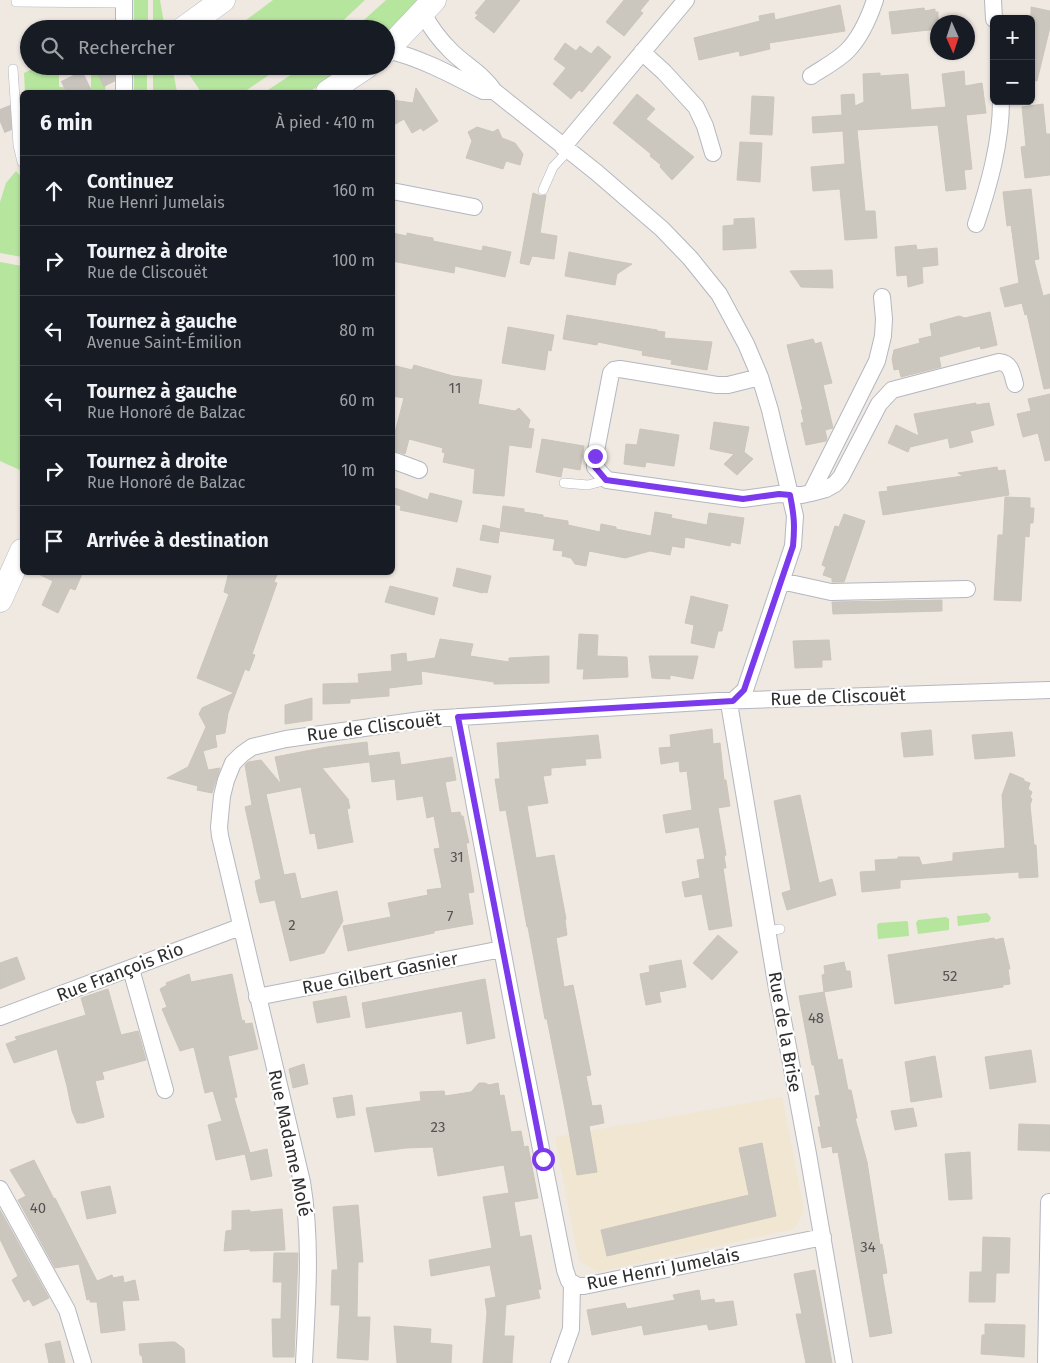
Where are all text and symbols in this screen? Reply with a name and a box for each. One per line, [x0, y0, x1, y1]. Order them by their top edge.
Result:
north arrow [930, 15, 975, 60]
map controls [990, 15, 1035, 105]
button: + [990, 15, 1035, 60]
search box [20, 20, 395, 75]
icon: search [38, 34, 66, 62]
text: Rechercher [78, 36, 175, 59]
button: − [990, 60, 1035, 105]
text: 6 min [40, 110, 93, 136]
text: À pied · 410 m [276, 113, 375, 132]
text: Continuez [87, 170, 173, 193]
icon: ahead [40, 177, 68, 205]
text: 160 m [333, 181, 375, 200]
text: Rue Henri Jumelais [87, 193, 225, 212]
text: Tournez à droite [87, 240, 228, 263]
icon: right [40, 247, 68, 275]
text: 100 m [332, 251, 375, 270]
text: Rue de Cliscouët [87, 263, 207, 282]
text: Tournez à gauche [87, 310, 237, 333]
icon: left [40, 317, 68, 345]
text: 80 m [339, 321, 375, 340]
text: Avenue Saint-Émilion [87, 333, 242, 352]
house number: 11 [449, 379, 461, 397]
text: Tournez à gauche [87, 380, 237, 403]
icon: left [40, 387, 68, 415]
text: 60 m [340, 391, 375, 410]
text: Rue Honoré de Balzac [87, 403, 245, 422]
route end [584, 445, 607, 468]
text: Tournez à droite [87, 450, 228, 473]
icon: right [40, 457, 68, 485]
text: 10 m [341, 461, 375, 480]
text: Rue Honoré de Balzac [87, 473, 245, 492]
icon: arrive [40, 527, 68, 555]
text: Arrivée à destination [87, 529, 269, 552]
street label: Rue de Cliscouët [770, 684, 907, 710]
street label: Rue de Cliscouët [305, 708, 443, 746]
house number: 31 [450, 848, 464, 866]
house number: 7 [447, 907, 454, 925]
house number: 2 [288, 916, 296, 934]
street label: Rue François Rio [53, 938, 187, 1006]
street label: Rue Gilbert Gasnier [300, 947, 460, 999]
house number: 52 [943, 967, 957, 985]
street label: Rue de la Brise [764, 970, 806, 1094]
house number: 48 [808, 1009, 824, 1027]
street label: Rue Madame Molé [264, 1067, 316, 1219]
house number: 23 [431, 1118, 445, 1136]
route start [532, 1148, 555, 1171]
house number: 40 [30, 1199, 46, 1217]
house number: 34 [860, 1238, 876, 1256]
street label: Rue Henri Jumelais [585, 1243, 741, 1295]

